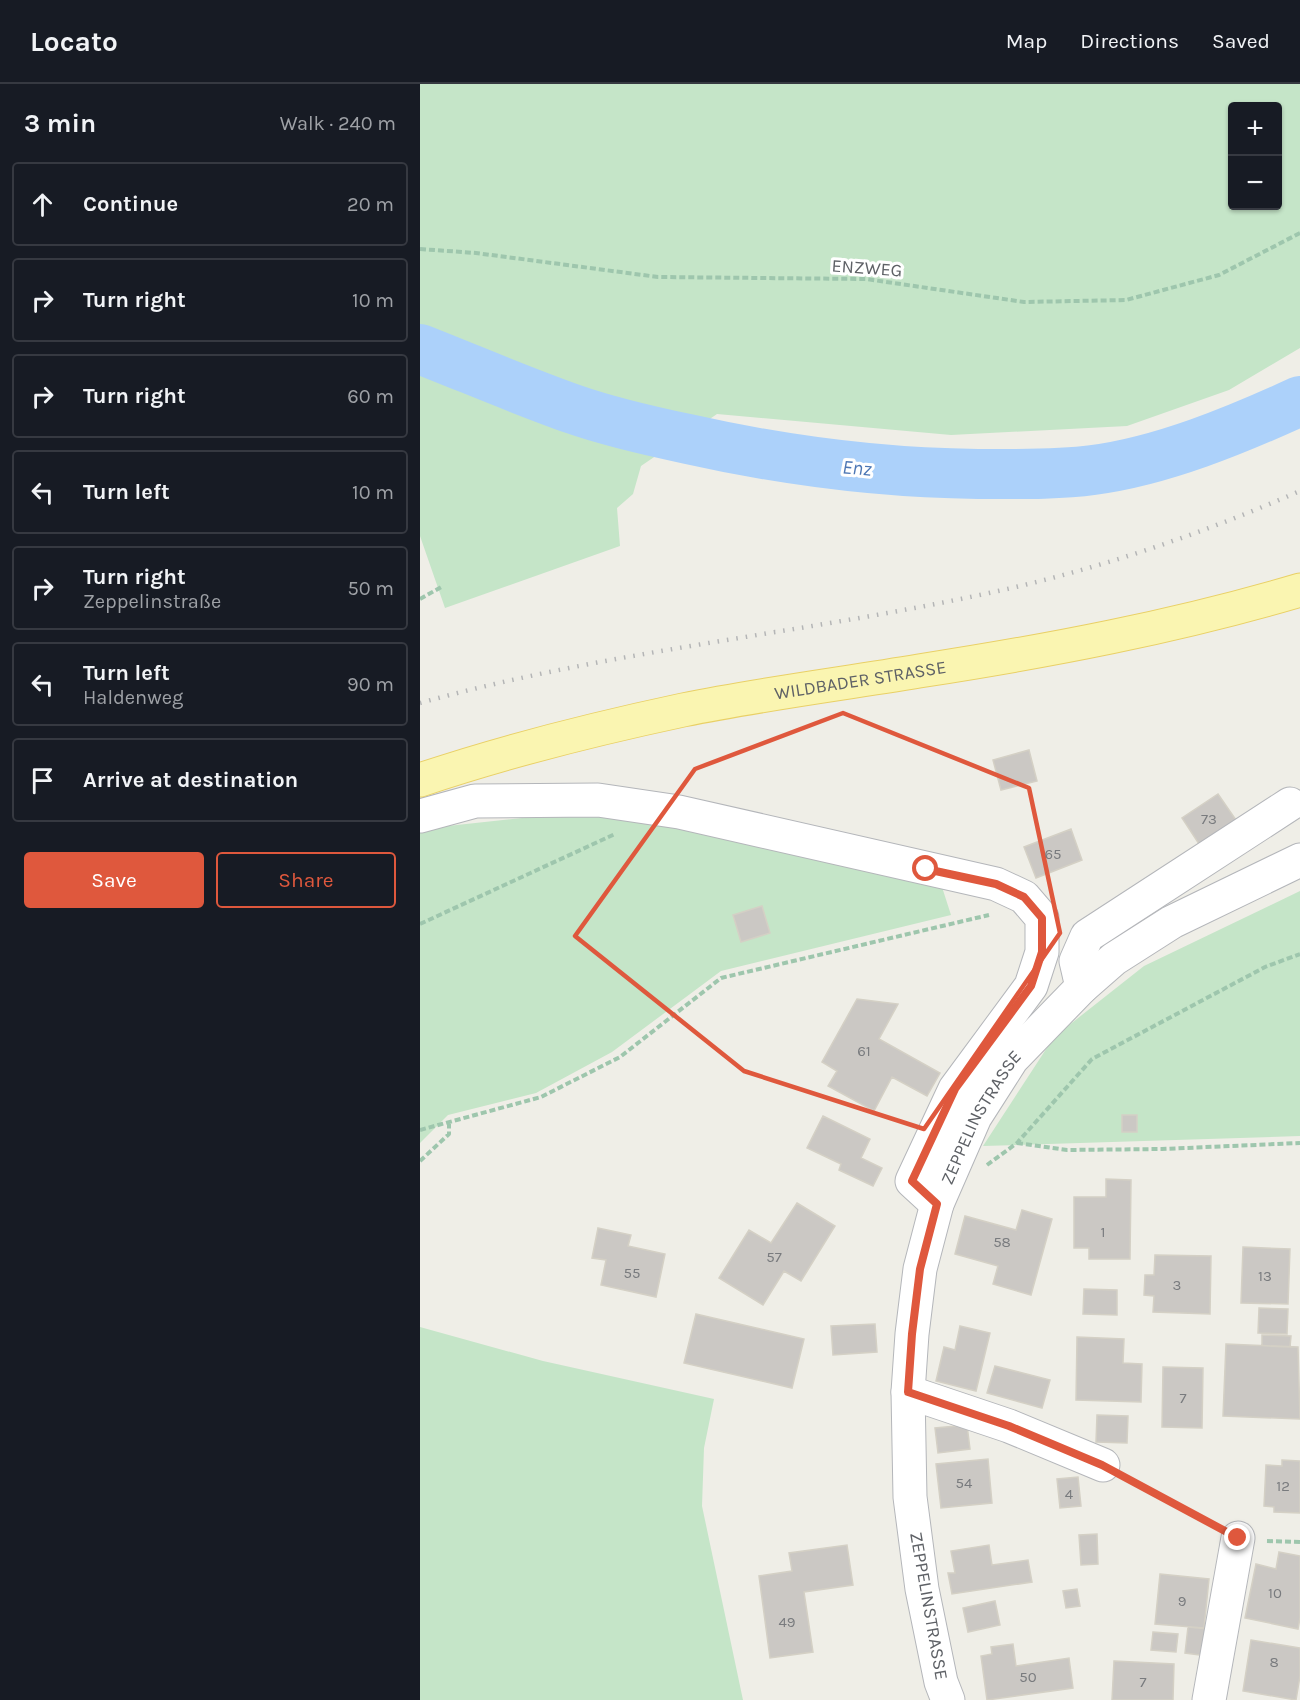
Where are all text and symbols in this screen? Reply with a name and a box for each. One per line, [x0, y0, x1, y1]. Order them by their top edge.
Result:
text: Locato [30, 25, 118, 58]
text: Map [1006, 29, 1047, 53]
text: Directions [1080, 29, 1179, 53]
text: Saved [1212, 29, 1270, 53]
map controls [1228, 102, 1282, 210]
button: + [1228, 102, 1282, 156]
text: 3 min [24, 108, 96, 139]
text: Walk · 240 m [280, 112, 396, 135]
button: − [1228, 156, 1282, 210]
icon: ahead [26, 188, 59, 221]
text: Continue [83, 191, 178, 217]
text: 20 m [347, 193, 394, 216]
street label: ENZWEG [831, 255, 903, 281]
icon: right [26, 284, 59, 317]
text: Turn right [83, 287, 186, 313]
text: 10 m [352, 289, 394, 312]
icon: right [26, 380, 59, 413]
text: Turn right [83, 383, 186, 409]
text: 60 m [347, 385, 394, 408]
water label: Enz [841, 455, 873, 481]
icon: left [26, 476, 59, 509]
text: Turn left [83, 479, 170, 505]
text: 10 m [352, 481, 394, 504]
text: Turn right [83, 564, 186, 590]
icon: right [26, 572, 59, 605]
text: 50 m [347, 577, 394, 600]
text: Zeppelinstraße [83, 590, 221, 613]
street label: WILDBADER STRASSE [773, 656, 948, 704]
text: Turn left [83, 660, 170, 686]
icon: left [26, 668, 59, 701]
text: 90 m [347, 673, 394, 696]
text: Haldenweg [83, 686, 183, 709]
icon: arrive [26, 764, 59, 797]
text: Arrive at destination [83, 767, 298, 793]
house number: 73 [1201, 810, 1217, 828]
house number: 65 [1044, 845, 1062, 863]
button: Save [24, 852, 204, 908]
button: Share [216, 852, 396, 908]
route start [912, 855, 938, 881]
house number: 61 [857, 1042, 871, 1060]
street label: ZEPPELINSTRASSE [936, 1045, 1026, 1188]
house number: 1 [1101, 1223, 1105, 1241]
house number: 58 [993, 1233, 1011, 1251]
house number: 57 [766, 1248, 782, 1266]
house number: 55 [624, 1264, 640, 1282]
house number: 13 [1258, 1267, 1272, 1285]
house number: 3 [1173, 1276, 1181, 1294]
house number: 7 [1179, 1389, 1187, 1407]
house number: 54 [956, 1474, 973, 1492]
house number: 12 [1276, 1477, 1290, 1495]
house number: 4 [1065, 1485, 1074, 1503]
route end [1224, 1524, 1250, 1550]
street label: ZEPPELINSTRASSE [905, 1530, 953, 1682]
house number: 10 [1268, 1584, 1282, 1602]
house number: 9 [1178, 1592, 1186, 1610]
house number: 49 [778, 1613, 796, 1631]
house number: 8 [1269, 1653, 1279, 1671]
house number: 50 [1019, 1668, 1037, 1686]
house number: 7 [1139, 1673, 1147, 1691]

